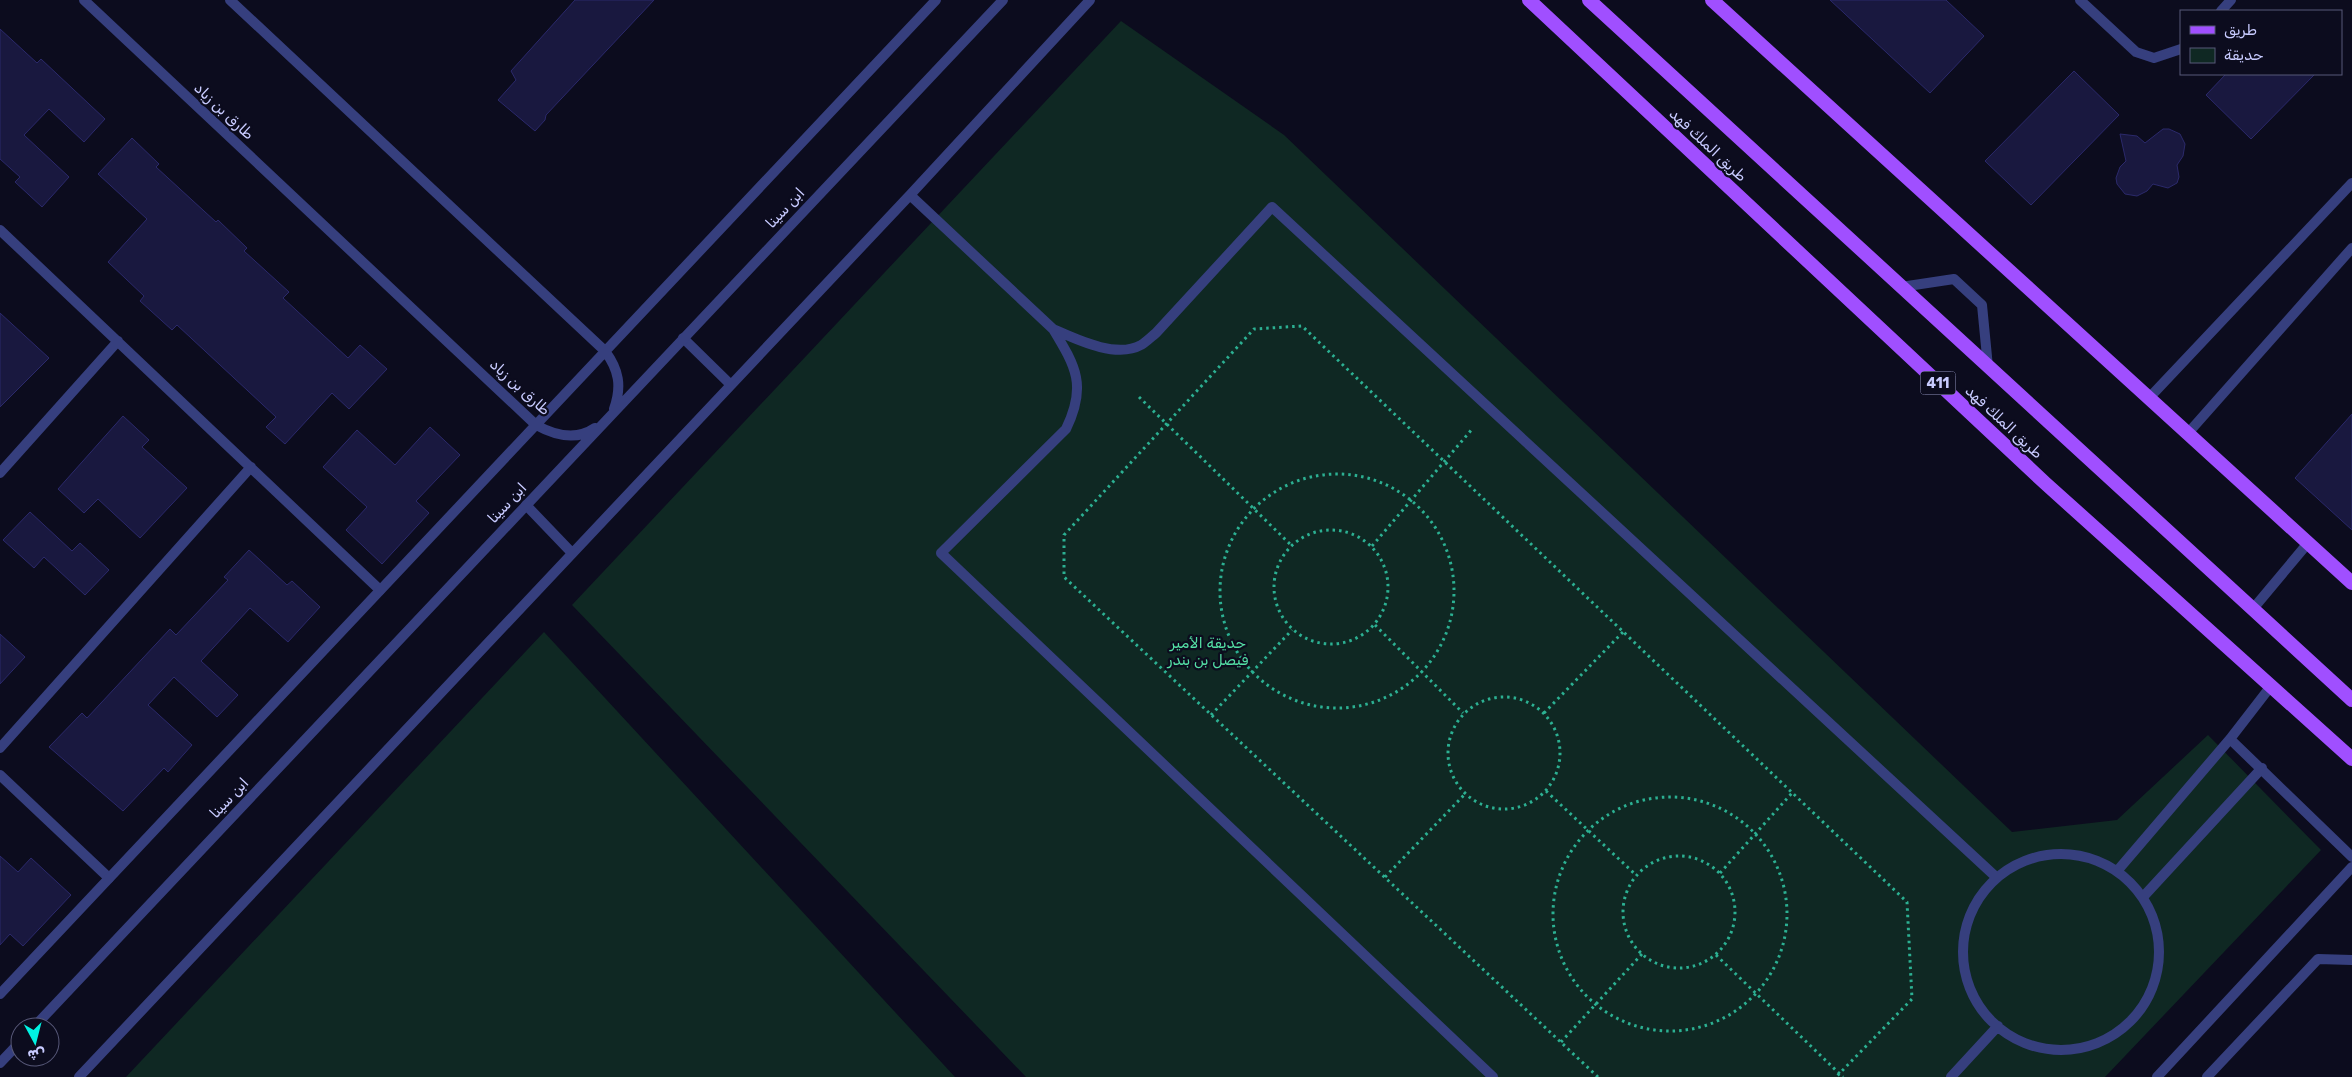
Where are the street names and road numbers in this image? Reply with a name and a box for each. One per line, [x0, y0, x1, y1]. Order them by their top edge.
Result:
street label: طارق بن زياد [190, 79, 258, 143]
street label: طريق الملك فهد [1666, 105, 1750, 185]
street label: ابن سينا [762, 184, 808, 232]
street label: طارق بن زياد [486, 355, 554, 419]
road number: 411 [1920, 372, 1956, 394]
street label: طريق الملك فهد [1962, 382, 2046, 462]
street label: ابن سينا [484, 479, 530, 527]
street label: ابن سينا [206, 774, 252, 822]

